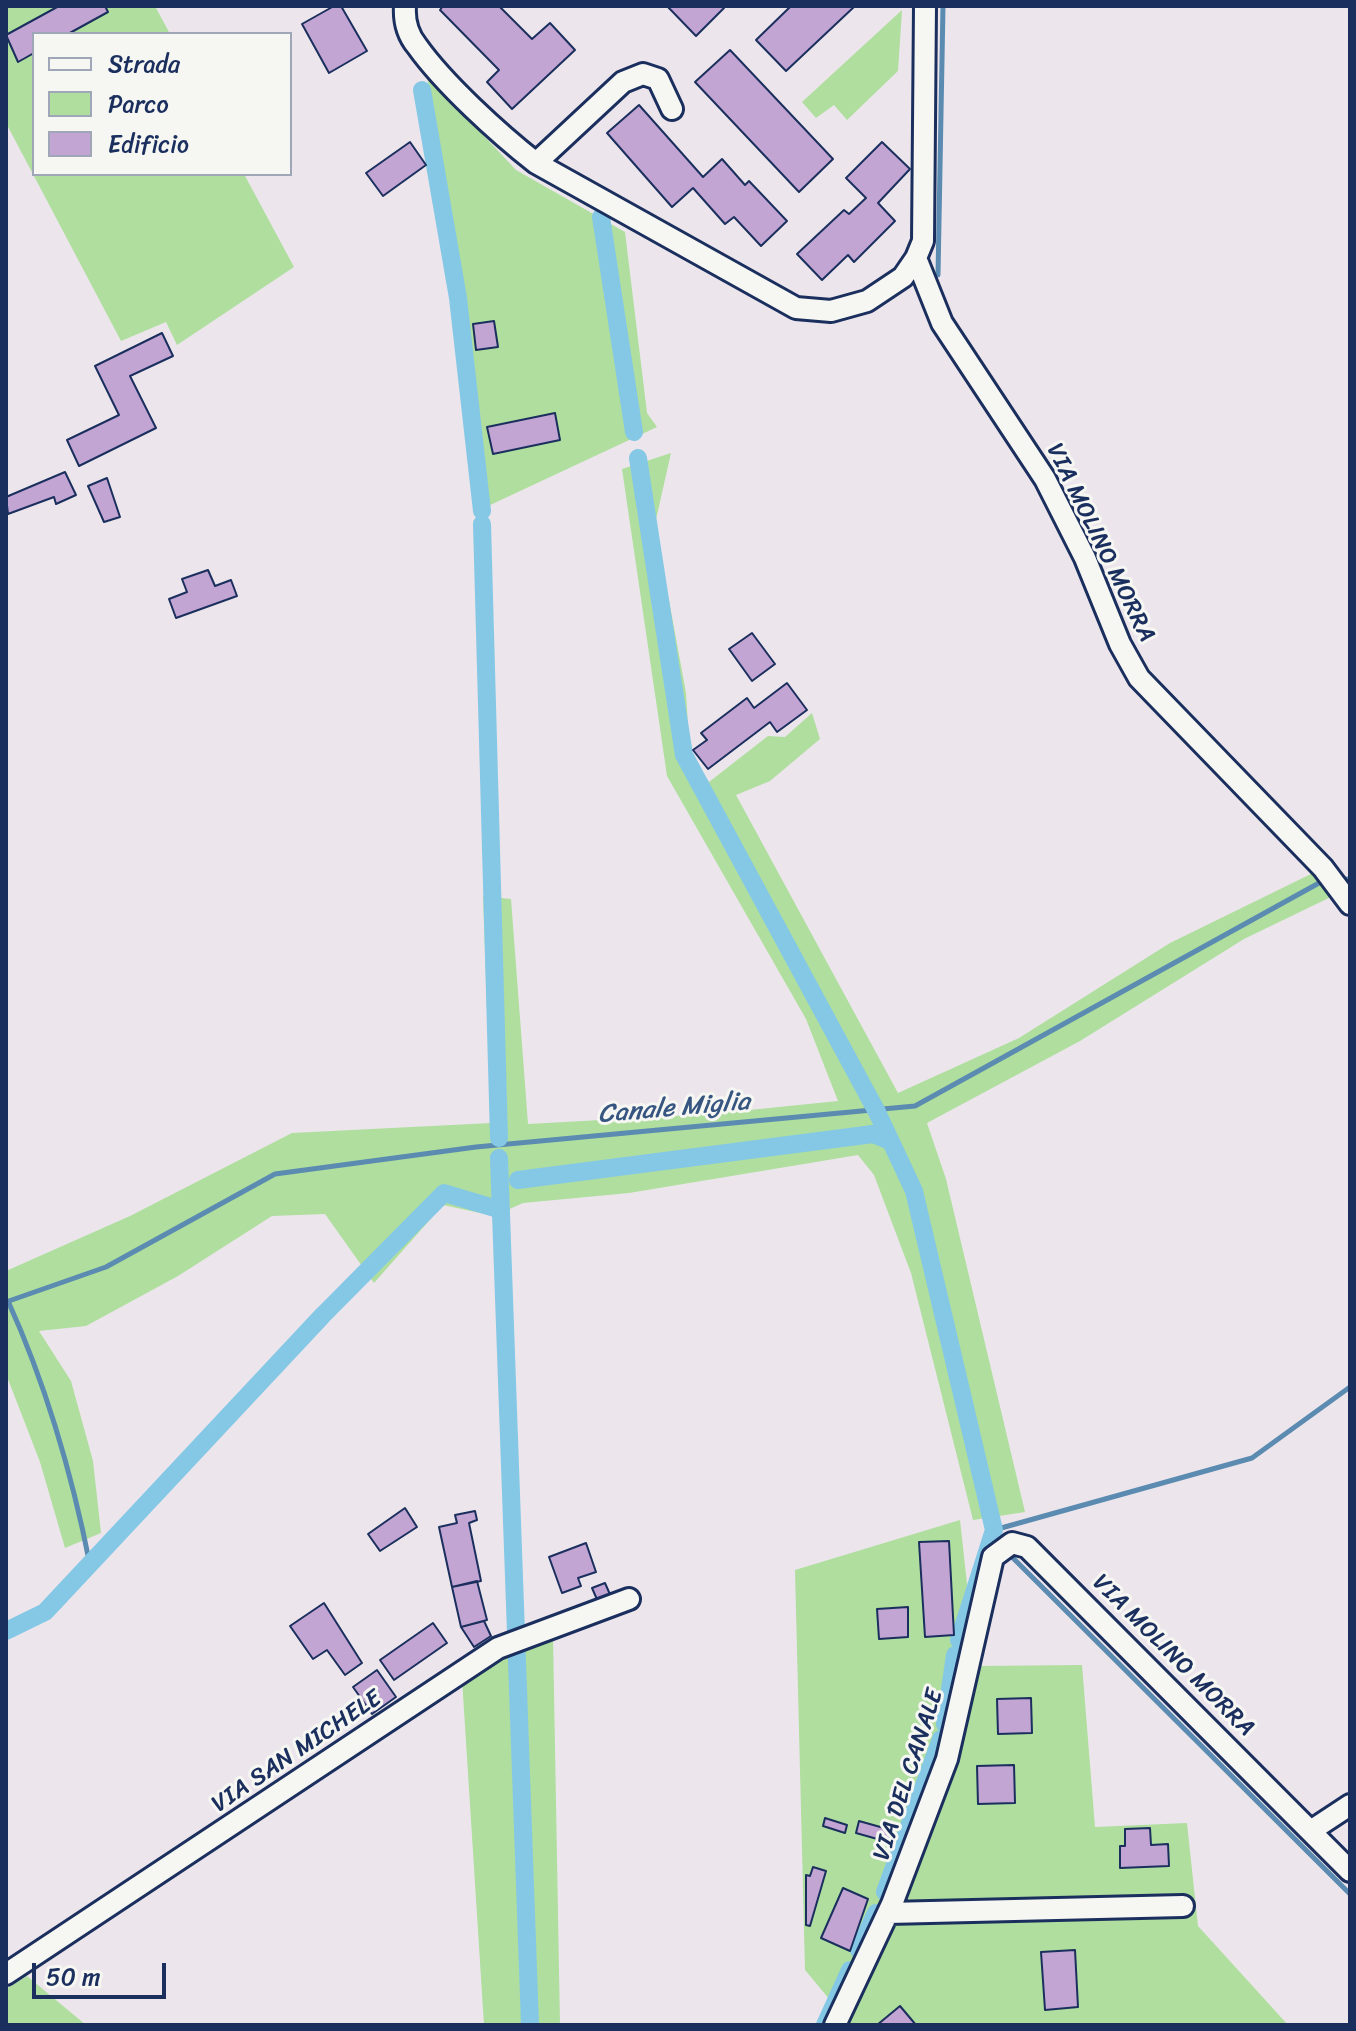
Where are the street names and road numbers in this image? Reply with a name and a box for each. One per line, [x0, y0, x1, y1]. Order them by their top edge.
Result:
street label: VIA MOLINO MORRA [1039, 439, 1161, 647]
street label: VIA MOLINO MORRA [1086, 1569, 1260, 1743]
street label: VIA SAN MICHELE [207, 1685, 387, 1819]
street label: VIA DEL CANALE [868, 1686, 950, 1864]

